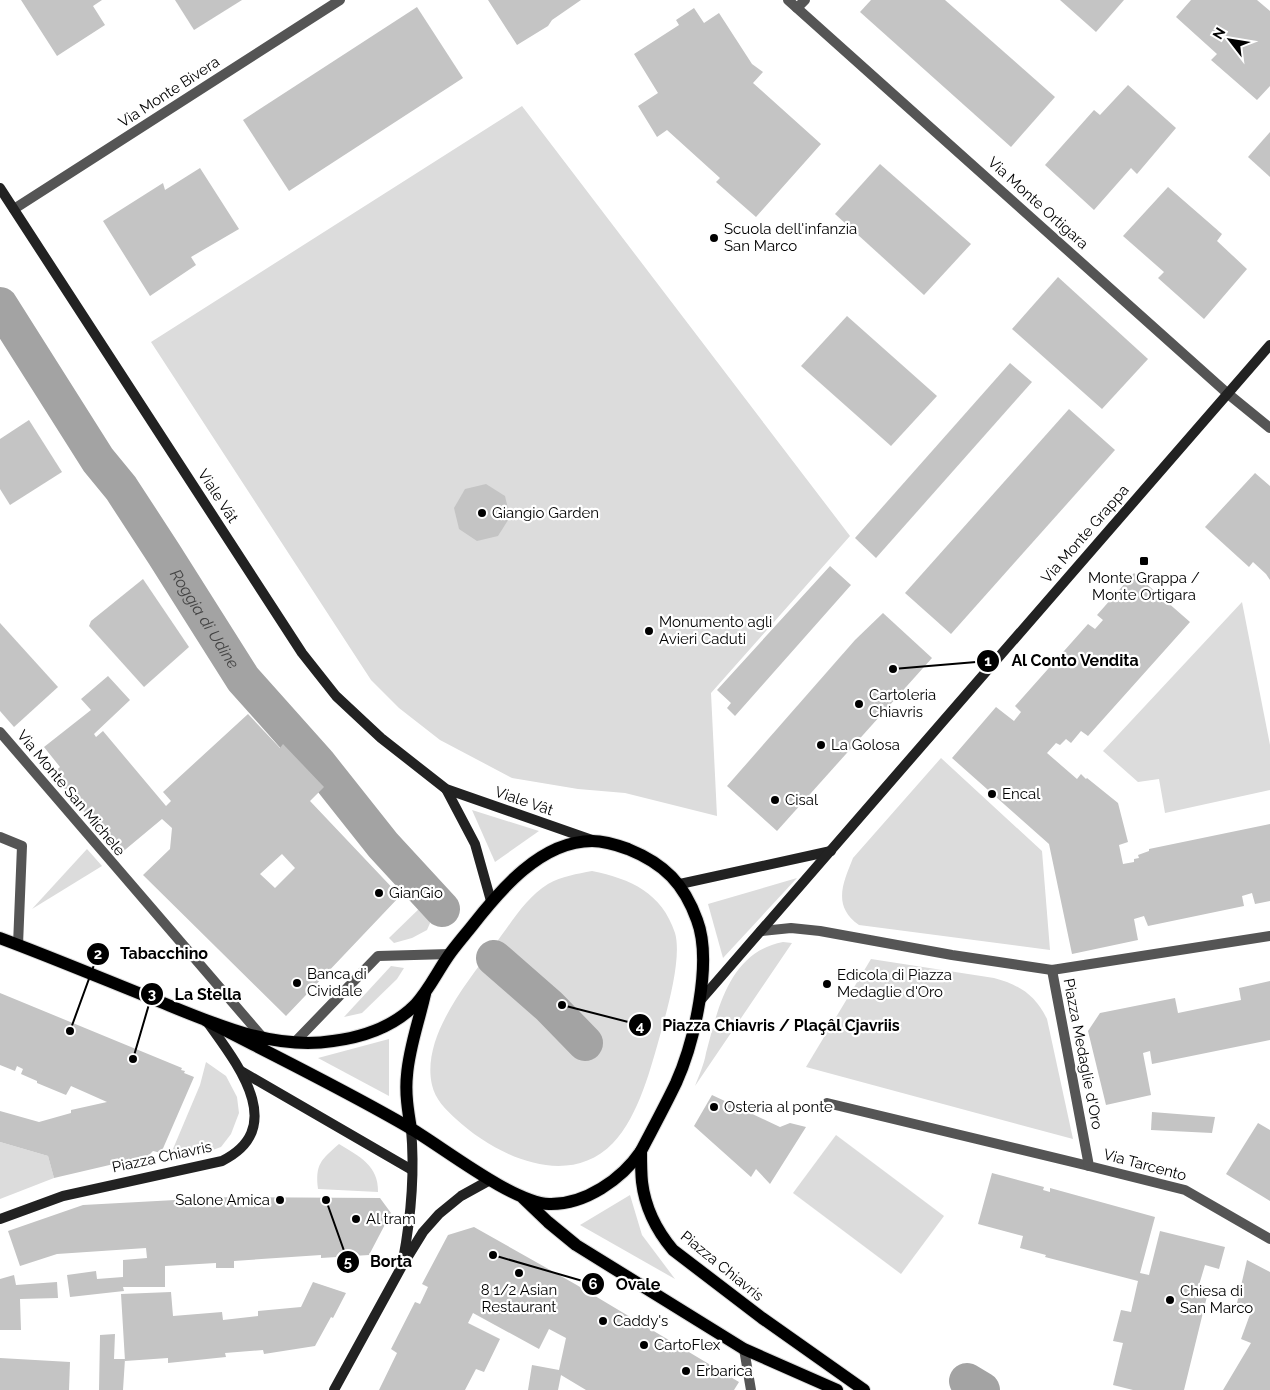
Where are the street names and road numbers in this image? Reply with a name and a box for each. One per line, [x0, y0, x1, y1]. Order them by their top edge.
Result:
street label: Via Monte Bivera [115, 53, 223, 131]
street label: Via Monte Ortigara [984, 153, 1092, 253]
street label: Viale Vât [194, 466, 242, 526]
street label: Via Monte Grappa [1037, 481, 1133, 587]
street label: Via Monte San Michele [13, 726, 129, 860]
street label: Viale Vât [493, 783, 555, 819]
street label: Piazza Medaglie d'Oro [1060, 977, 1106, 1131]
street label: Piazza Chiavris [110, 1138, 214, 1176]
street label: Via Tarcento [1101, 1145, 1189, 1185]
street label: Piazza Chiavris [677, 1227, 767, 1305]

